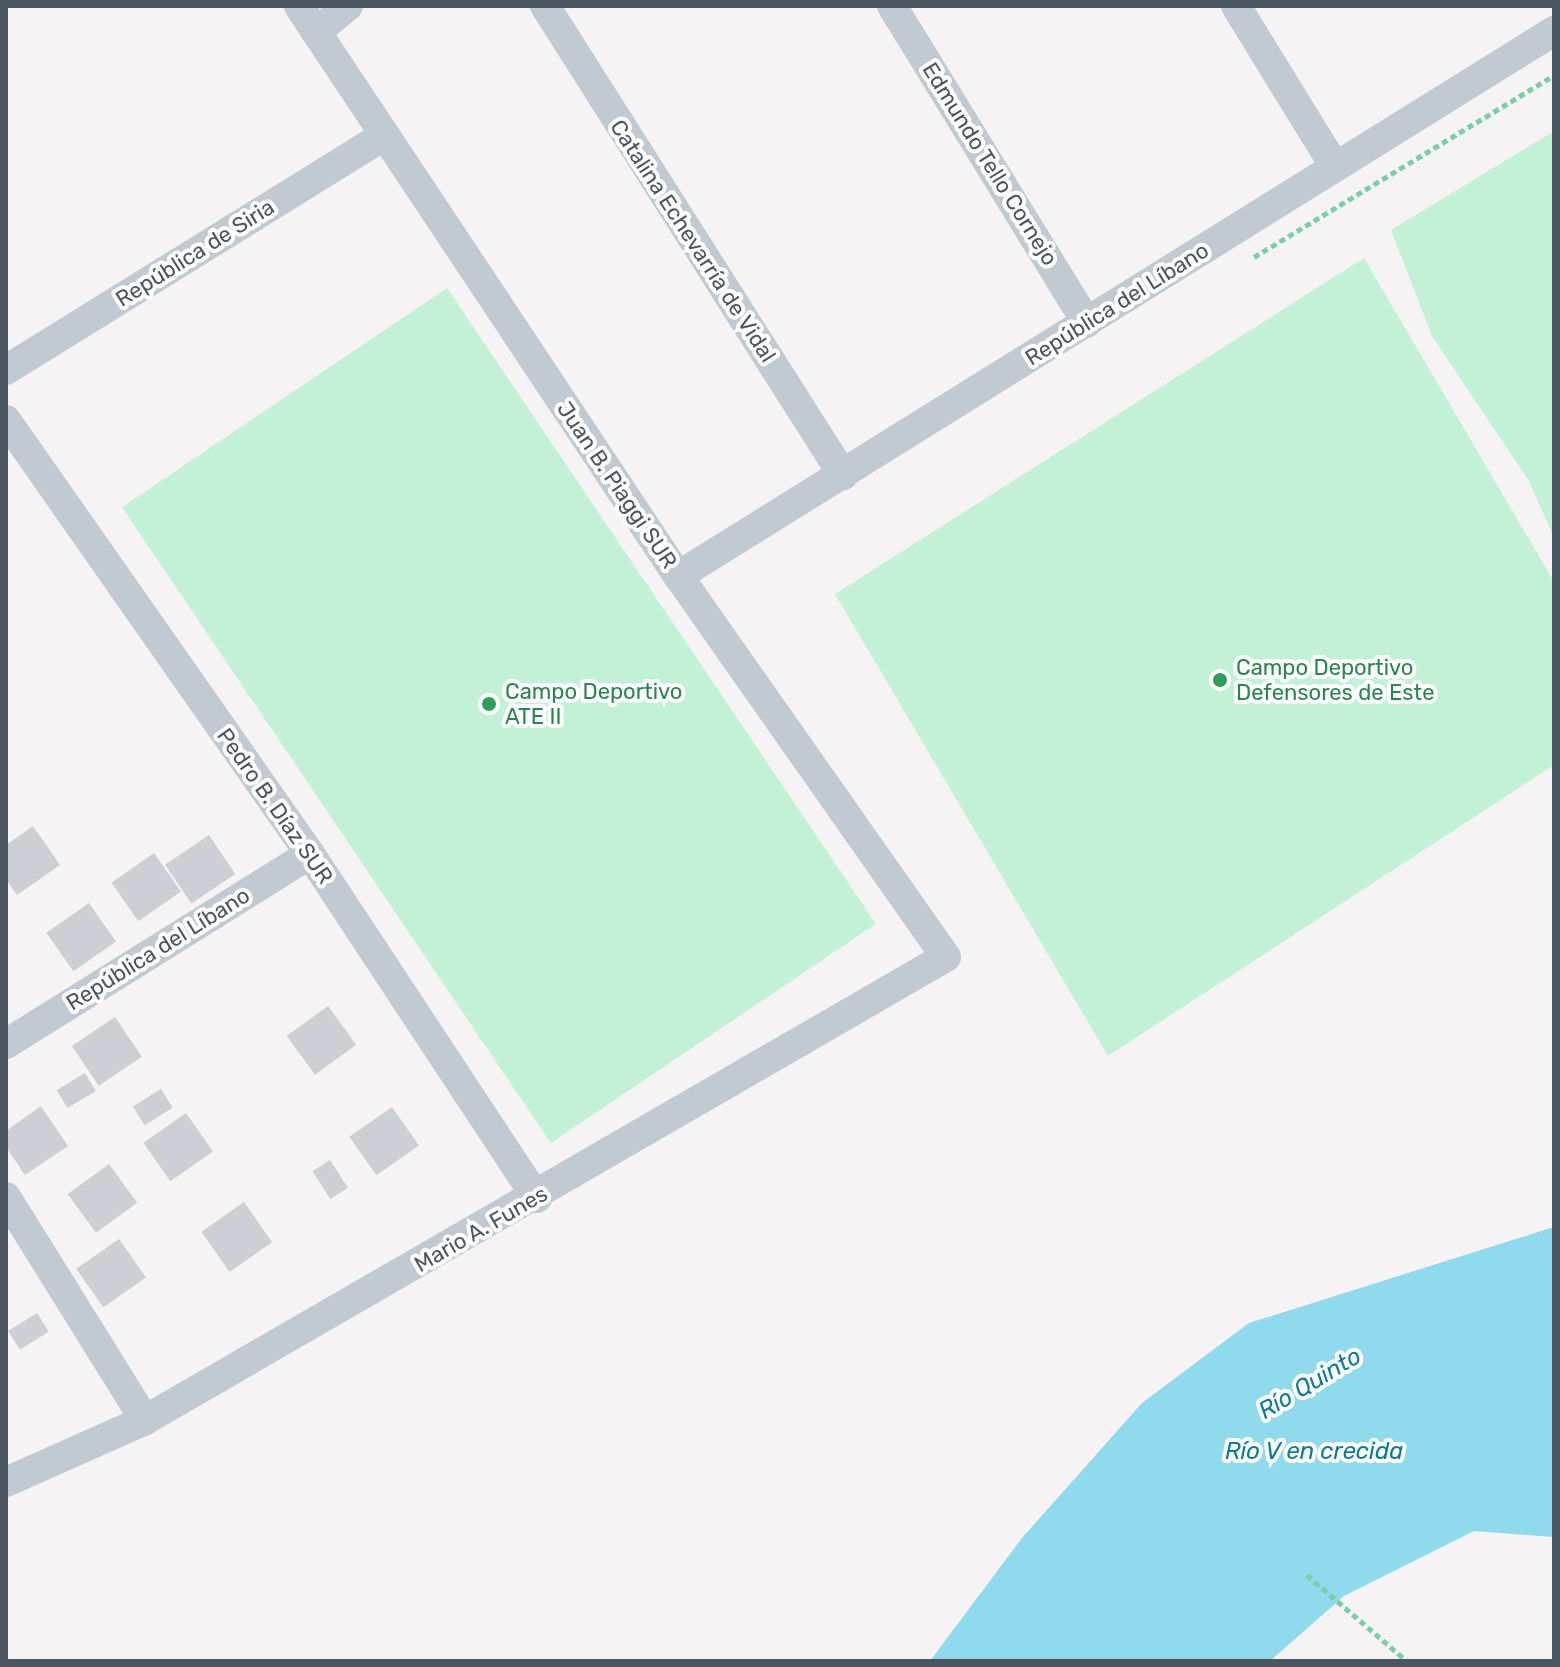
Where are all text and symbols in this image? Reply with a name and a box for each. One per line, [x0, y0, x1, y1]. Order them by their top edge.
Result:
street label: Edmundo Tello Cornejo [917, 57, 1063, 271]
street label: Catalina Echevarría de Vidal [605, 115, 781, 367]
street label: República de Siria [111, 194, 279, 312]
street label: República del Líbano [1020, 237, 1214, 371]
street label: Juan B. Piaggi SUR [551, 397, 683, 573]
place label: Campo Deportivo Defensores de Este [1236, 654, 1434, 706]
marker: Campo Deportivo Defensores de Este [1211, 671, 1229, 689]
place label: Campo Deportivo ATE II [505, 678, 682, 730]
marker: Campo Deportivo ATE II [480, 695, 498, 713]
street label: Pedro B. Díaz SUR [212, 723, 338, 889]
street label: República del Líbano [61, 882, 255, 1016]
street label: Mario A. Funes [410, 1180, 552, 1278]
water label: Río Quinto [1253, 1342, 1367, 1426]
water label: Río V en crecida [1224, 1438, 1404, 1466]

